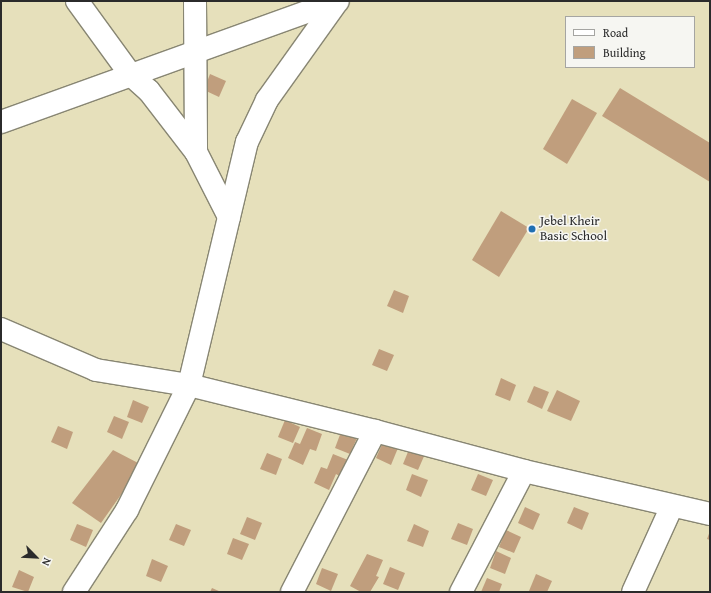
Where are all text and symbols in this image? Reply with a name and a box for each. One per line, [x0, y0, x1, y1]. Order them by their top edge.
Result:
legend [565, 16, 695, 68]
text: Road [603, 24, 628, 41]
text: Building [603, 44, 646, 61]
place label: Jebel Kheir Basic School [540, 214, 607, 245]
marker: Jebel Kheir Basic School [527, 224, 537, 234]
north arrow [16, 537, 56, 577]
text: N [38, 555, 56, 568]

